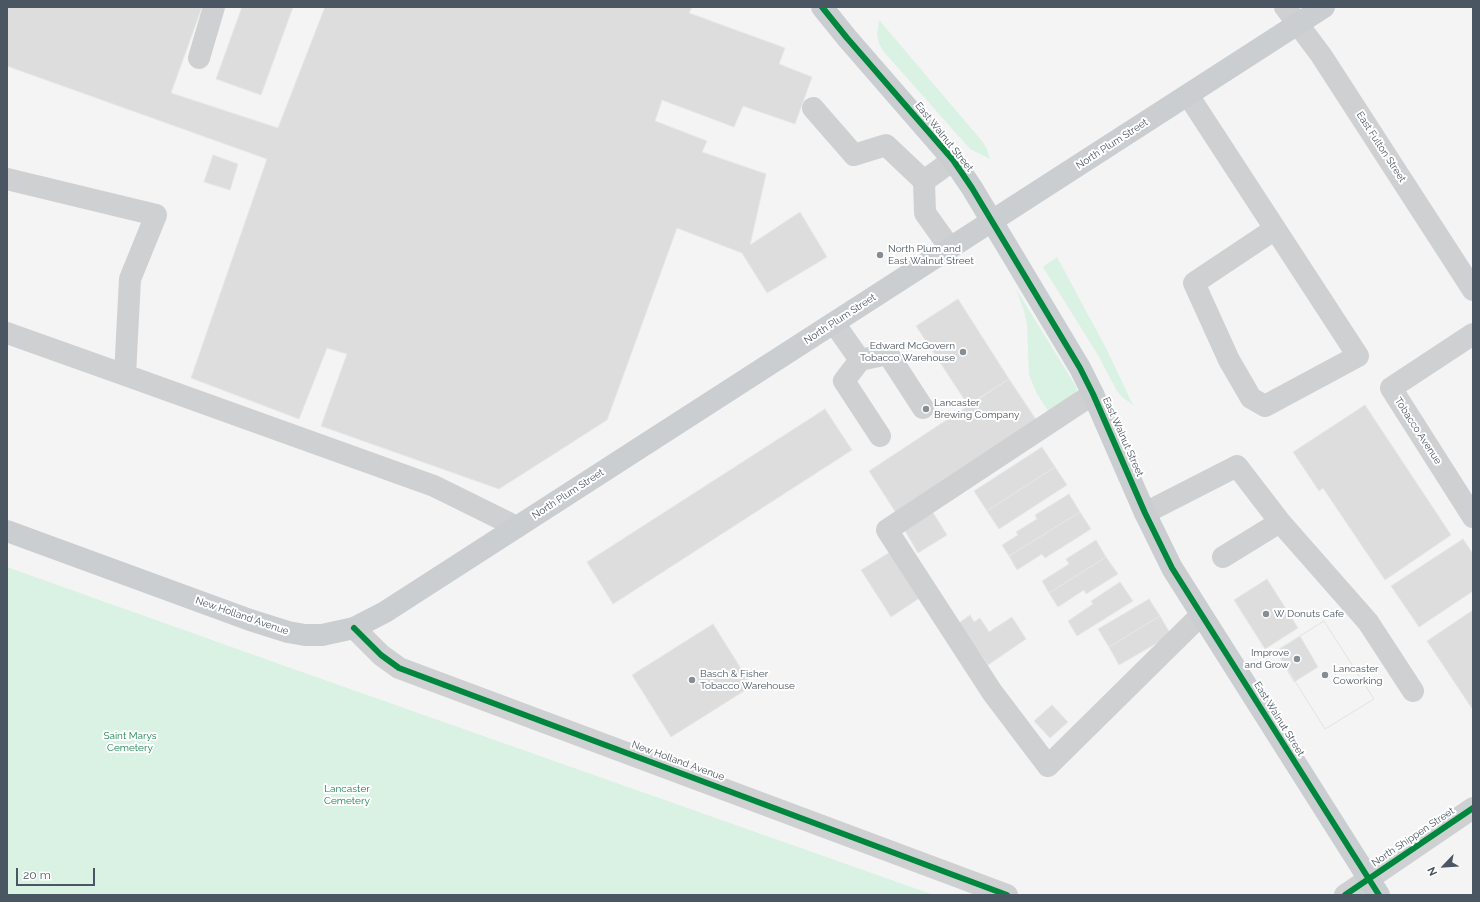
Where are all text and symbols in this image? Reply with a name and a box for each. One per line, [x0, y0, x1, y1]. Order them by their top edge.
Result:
street label: East Walnut Street [912, 100, 976, 174]
street label: East Fulton Street [1354, 109, 1408, 185]
street label: North Plum Street [1074, 116, 1150, 172]
place label: North Plum and East Walnut Street [888, 243, 974, 266]
marker: North Plum and East Walnut Street [875, 250, 885, 260]
street label: North Plum Street [802, 291, 878, 347]
place label: Edward McGovern Tobacco Warehouse [860, 340, 955, 364]
marker: Edward McGovern Tobacco Warehouse [958, 347, 968, 357]
street label: East Walnut Street [1100, 395, 1146, 479]
street label: Tobacco Avenue [1392, 395, 1444, 467]
place label: Lancaster Brewing Company [934, 397, 1019, 420]
marker: Lancaster Brewing Company [921, 404, 931, 414]
street label: North Plum Street [530, 466, 606, 522]
street label: New Holland Avenue [194, 594, 290, 638]
place label: W Donuts Cafe [1274, 608, 1344, 620]
marker: W Donuts Cafe [1261, 609, 1271, 619]
place label: Improve and Grow [1245, 647, 1289, 670]
marker: Improve and Grow [1292, 654, 1302, 664]
place label: Lancaster Coworking [1333, 663, 1383, 686]
place label: Basch & Fisher Tobacco Warehouse [700, 668, 795, 692]
marker: Lancaster Coworking [1320, 670, 1330, 680]
marker: Basch & Fisher Tobacco Warehouse [687, 675, 697, 685]
street label: East Walnut Street [1251, 679, 1307, 759]
park label: Saint Marys Cemetery [103, 730, 157, 754]
street label: New Holland Avenue [630, 739, 726, 783]
park label: Lancaster Cemetery [324, 783, 370, 806]
street label: North Shippen Street [1369, 805, 1457, 869]
north arrow [1424, 846, 1464, 886]
scale bar [18, 860, 97, 886]
text: N [1425, 865, 1440, 878]
text: 20 m [23, 868, 51, 882]

